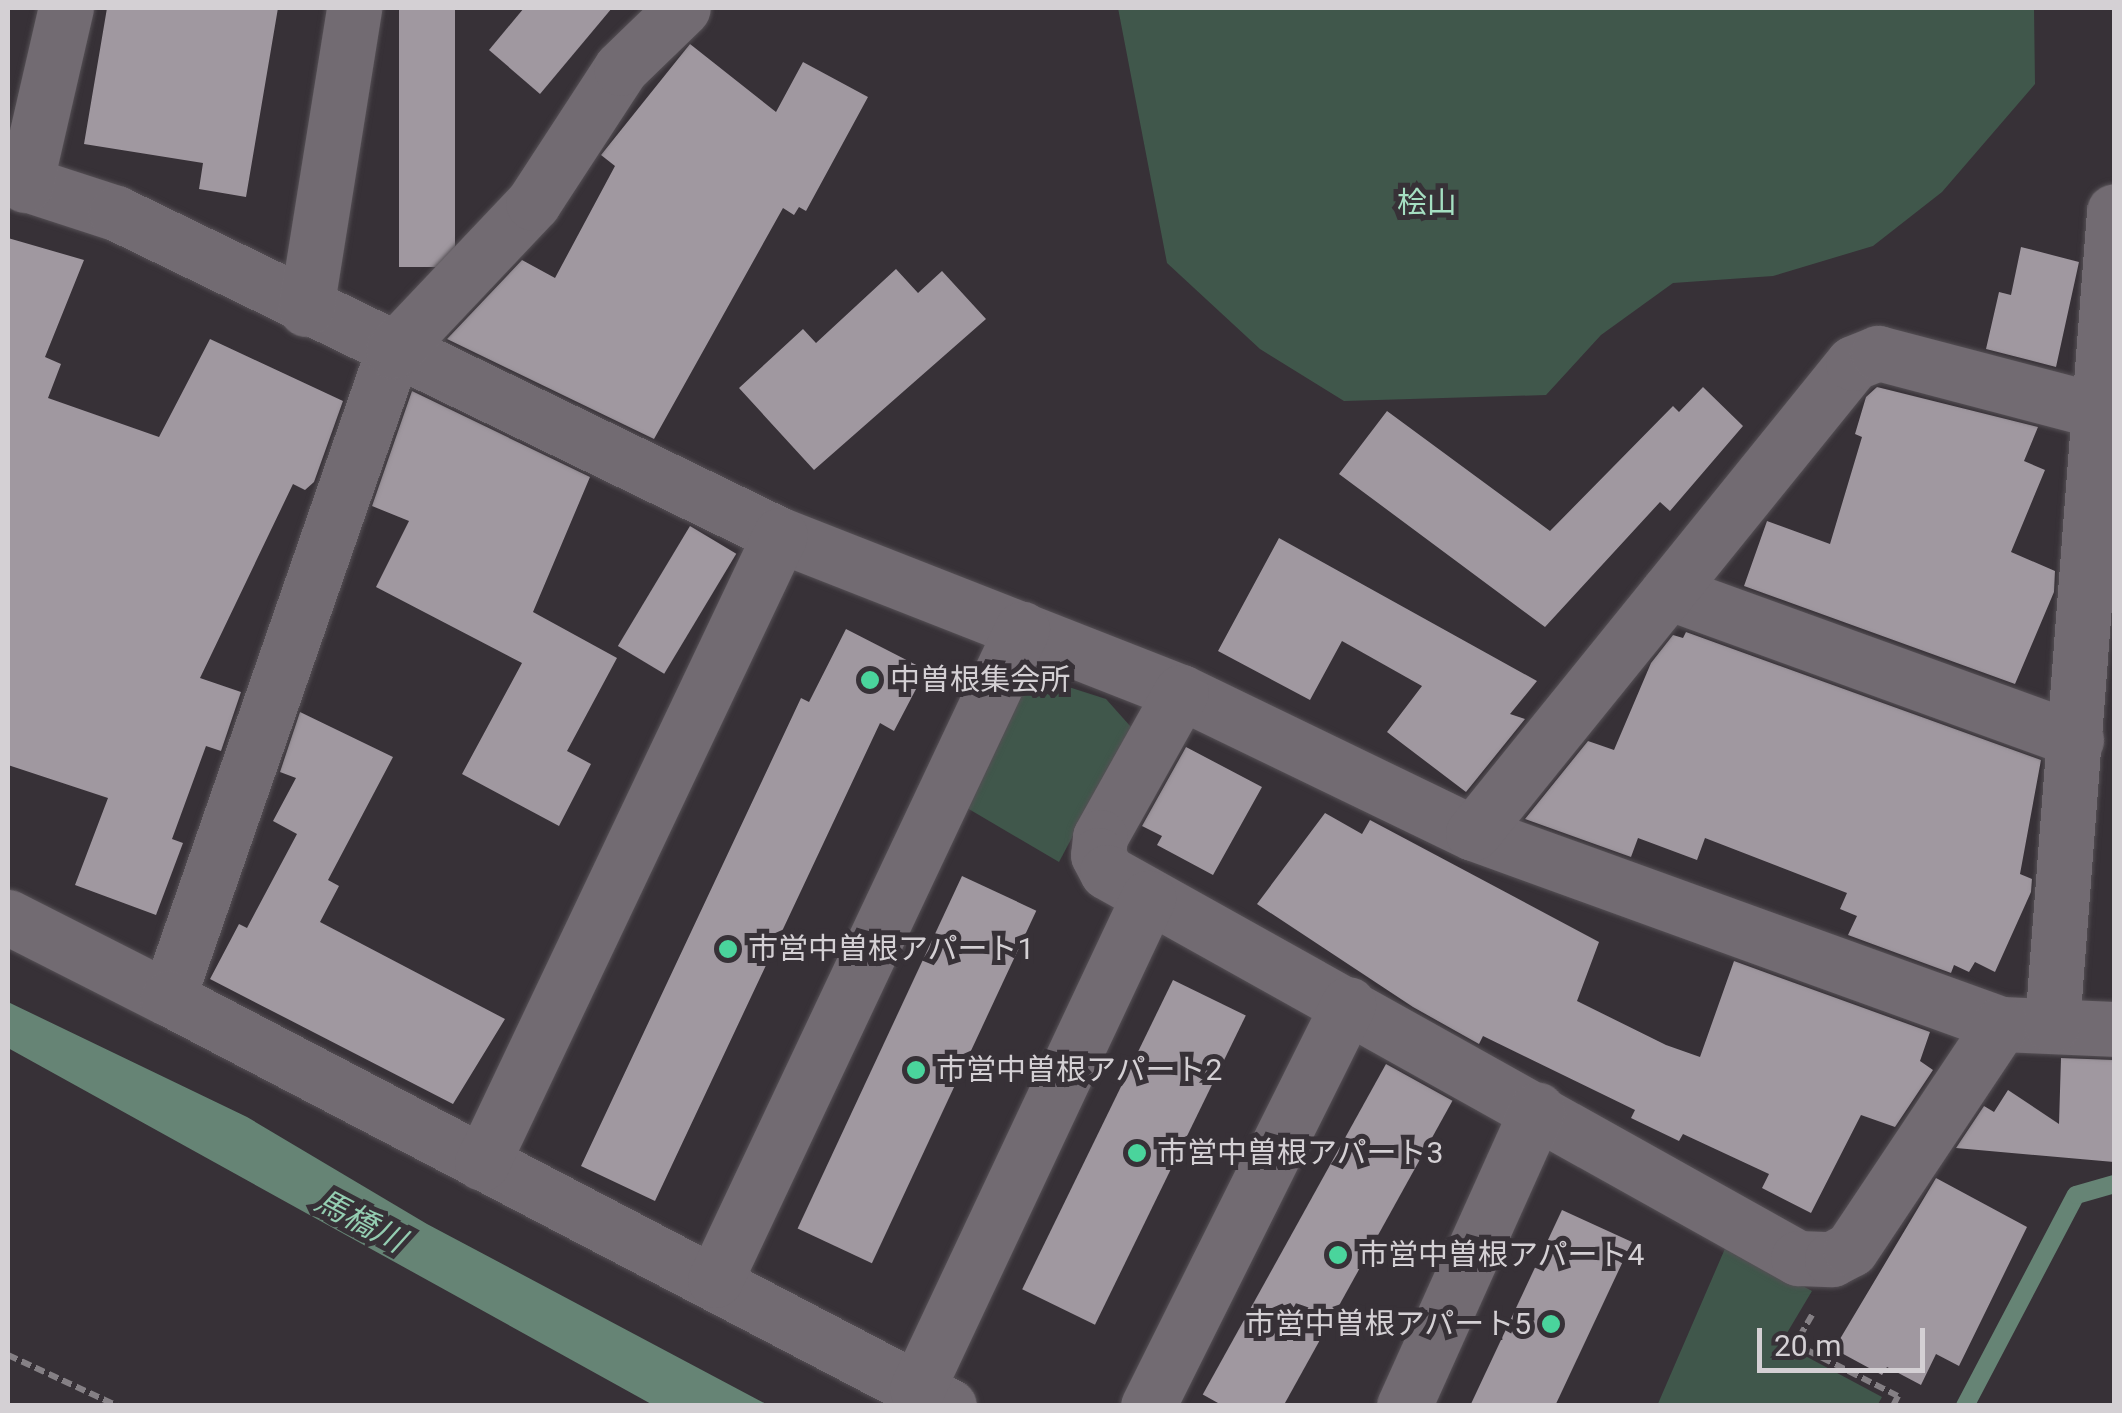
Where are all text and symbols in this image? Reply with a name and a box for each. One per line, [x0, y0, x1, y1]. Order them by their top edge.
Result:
park label: 桧山 [1397, 185, 1457, 221]
place label: 中曽根集会所 [890, 662, 1070, 698]
marker: 中曽根集会所 [859, 669, 881, 691]
place label: 市営中曽根アパート1 [748, 931, 1035, 967]
marker: 市営中曽根アパート1 [717, 938, 739, 960]
place label: 市営中曽根アパート2 [936, 1052, 1223, 1088]
marker: 市営中曽根アパート2 [905, 1059, 927, 1081]
place label: 市営中曽根アパート3 [1157, 1135, 1444, 1171]
marker: 市営中曽根アパート3 [1126, 1142, 1148, 1164]
water label: 馬橋川 [309, 1182, 411, 1260]
place label: 市営中曽根アパート4 [1358, 1237, 1645, 1273]
marker: 市営中曽根アパート4 [1327, 1244, 1349, 1266]
place label: 市営中曽根アパート5 [1244, 1306, 1531, 1342]
scale bar [1762, 1308, 1930, 1370]
marker: 市営中曽根アパート5 [1540, 1313, 1562, 1335]
text: 20 m [1774, 1328, 1841, 1363]

